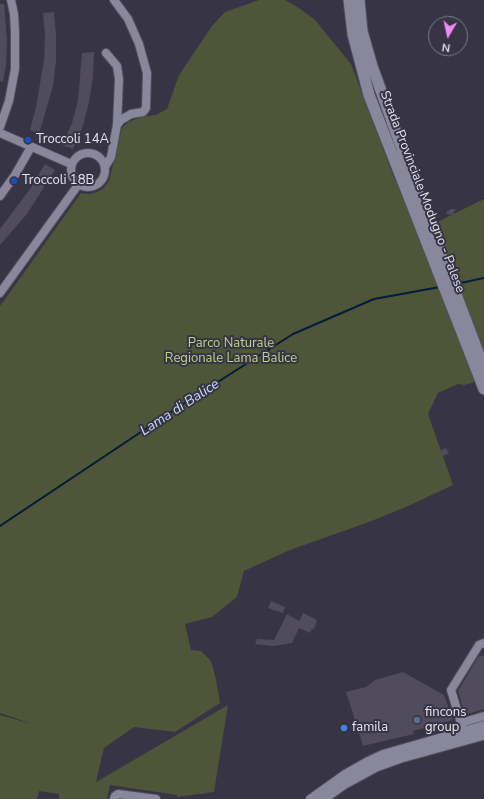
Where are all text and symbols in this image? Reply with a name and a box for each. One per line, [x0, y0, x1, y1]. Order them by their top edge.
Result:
north arrow [428, 16, 468, 56]
text: N [441, 39, 451, 55]
street label: Strada Provinciale Modugno - Palese [376, 89, 468, 295]
place label: Troccoli 14A [36, 132, 109, 148]
marker: Troccoli 14A [23, 135, 33, 145]
place label: Troccoli 18B [22, 173, 94, 189]
marker: Troccoli 18B [9, 176, 19, 186]
park label: Parco Naturale Regionale Lama Balice [165, 336, 297, 367]
water label: Lama di Balice [137, 376, 223, 440]
place label: fincons group [425, 705, 466, 736]
marker: fincons group [412, 715, 422, 725]
place label: famila [352, 720, 388, 736]
marker: famila [339, 723, 349, 733]

